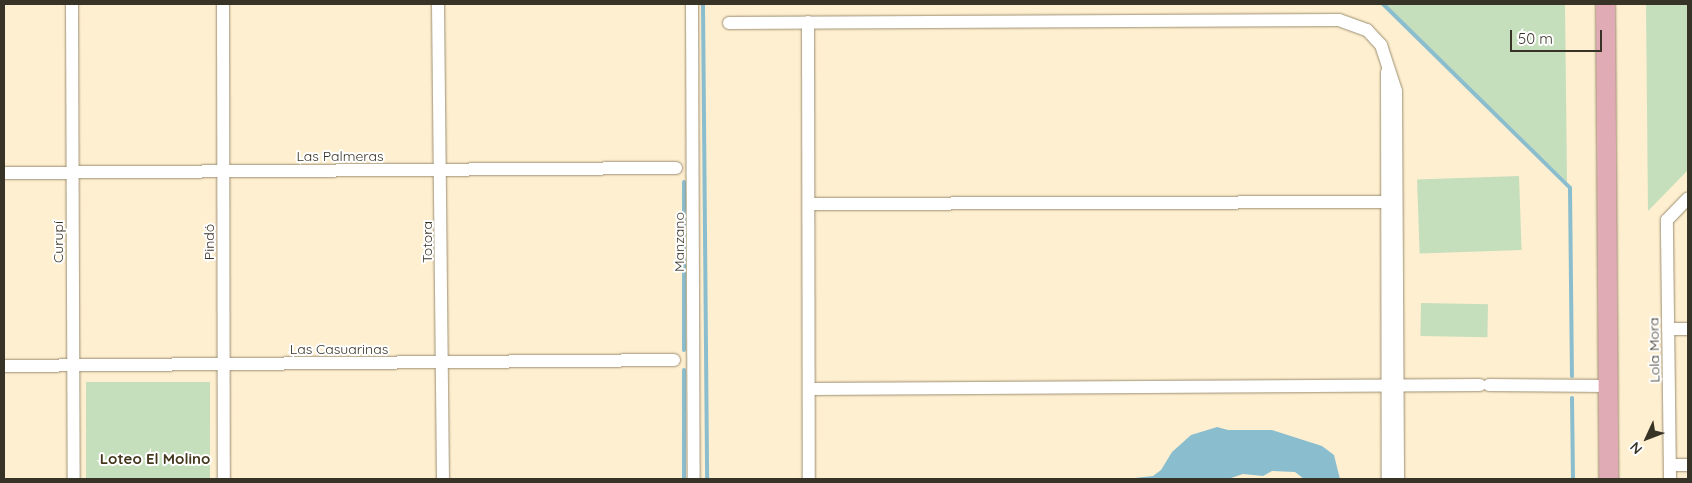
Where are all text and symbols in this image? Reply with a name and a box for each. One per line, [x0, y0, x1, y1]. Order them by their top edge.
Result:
scale bar [1512, 20, 1604, 52]
text: 50 m [1518, 29, 1553, 48]
street label: Las Palmeras [296, 148, 384, 164]
street label: Manzano [671, 212, 687, 272]
street label: Curupí [50, 221, 66, 263]
street label: Totora [419, 221, 435, 263]
street label: Pindó [201, 224, 217, 260]
street label: Lola Mora [1645, 317, 1663, 383]
street label: Las Casuarinas [290, 341, 388, 357]
north arrow [1622, 413, 1672, 463]
text: N [1626, 438, 1646, 458]
district label: Loteo El Molino [100, 450, 210, 468]

